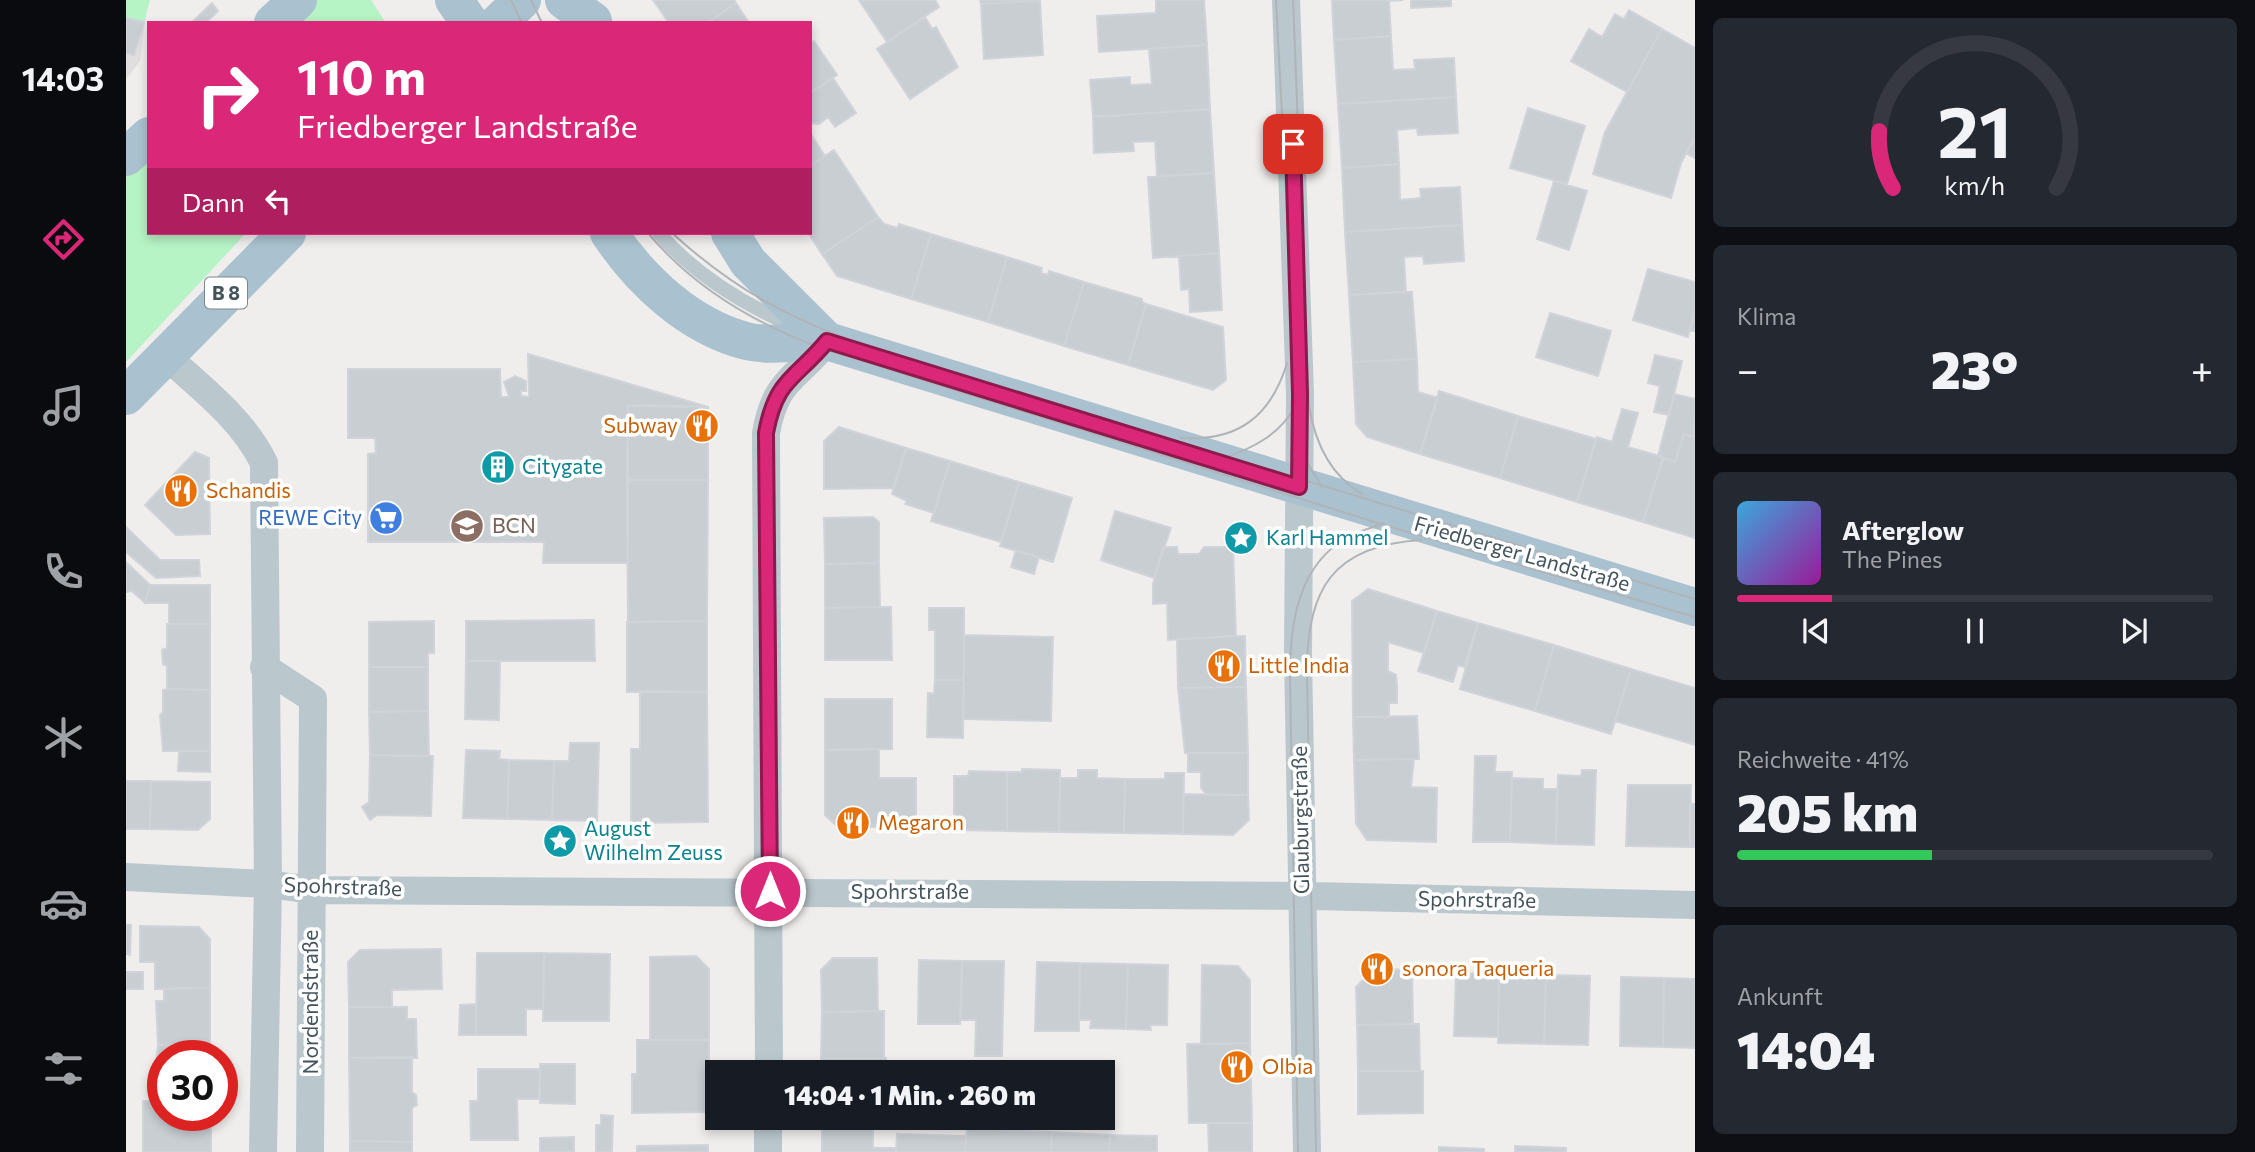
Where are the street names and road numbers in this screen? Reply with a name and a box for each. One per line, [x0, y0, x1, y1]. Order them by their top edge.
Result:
road number: B 8 [205, 278, 247, 308]
street label: Friedberger Landstraße [1412, 510, 1633, 595]
street label: Glauburgstraße [1286, 746, 1313, 894]
street label: Spohrstraße [283, 871, 403, 900]
street label: Spohrstraße [851, 878, 969, 903]
street label: Spohrstraße [1418, 885, 1536, 912]
street label: Nordendstraße [297, 930, 322, 1074]

